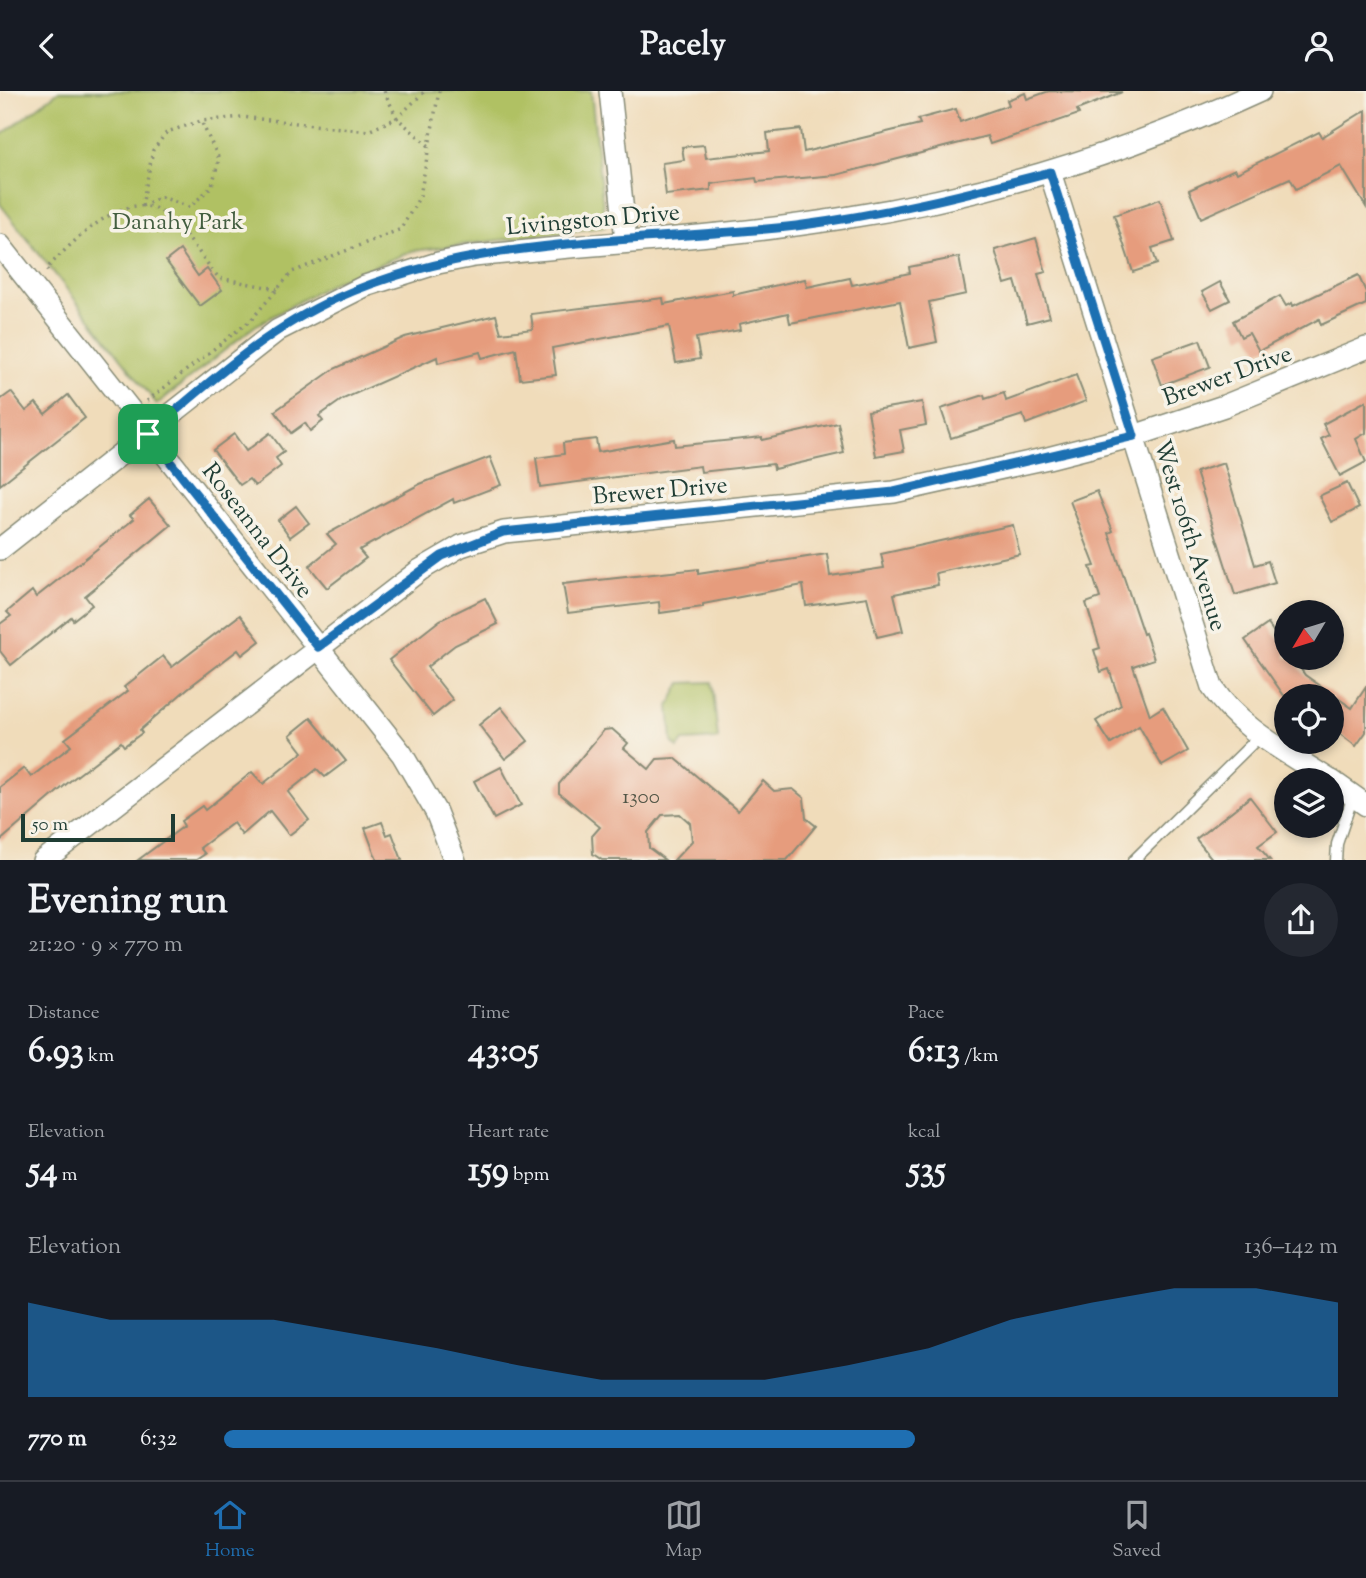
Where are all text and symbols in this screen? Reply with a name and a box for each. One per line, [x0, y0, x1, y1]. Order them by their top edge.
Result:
text: Pacely [640, 23, 726, 69]
icon: back [28, 27, 66, 65]
icon: person [1300, 27, 1338, 65]
street label: Livingston Drive [505, 196, 681, 246]
park label: Danahy Park [112, 206, 244, 240]
street label: Brewer Drive [1158, 338, 1297, 416]
pin [118, 404, 178, 464]
icon: arrive [129, 415, 167, 453]
street label: West 106th Avenue [1144, 436, 1234, 635]
street label: Roseanna Drive [193, 456, 320, 606]
street label: Brewer Drive [591, 469, 729, 515]
north arrow [1274, 600, 1344, 670]
map controls [1274, 600, 1344, 838]
button: locate [1274, 684, 1344, 754]
button: layers [1274, 768, 1344, 838]
house number: 1300 [622, 783, 660, 813]
scale bar [21, 811, 175, 843]
text: 50 m [32, 812, 68, 839]
text: Evening run [28, 876, 228, 930]
button: share [1264, 883, 1338, 957]
text: 21:20 · 9 × 770 m [28, 929, 183, 962]
text: Distance [28, 1000, 100, 1027]
text: Time [468, 1000, 510, 1027]
text: Pace [908, 1000, 944, 1027]
text: 6.93 [28, 1027, 84, 1078]
text: 43:05 [468, 1027, 539, 1078]
text: 6:13 [908, 1027, 960, 1078]
text: km [84, 1043, 114, 1070]
text: /km [960, 1043, 999, 1070]
text: Elevation [28, 1119, 105, 1146]
text: Heart rate [468, 1119, 549, 1146]
text: kcal [908, 1119, 941, 1146]
text: 54 [28, 1146, 58, 1197]
text: 159 [468, 1146, 509, 1197]
text: 535 [908, 1146, 946, 1197]
text: m [58, 1162, 77, 1189]
text: bpm [509, 1162, 549, 1189]
text: Elevation [28, 1231, 121, 1264]
text: 136–142 m [1244, 1231, 1338, 1264]
text: 770 m [28, 1423, 87, 1456]
text: 6:32 [140, 1423, 177, 1456]
tab: Home [205, 1496, 255, 1565]
tab: Map [665, 1496, 703, 1565]
tab: Saved [1112, 1496, 1161, 1565]

